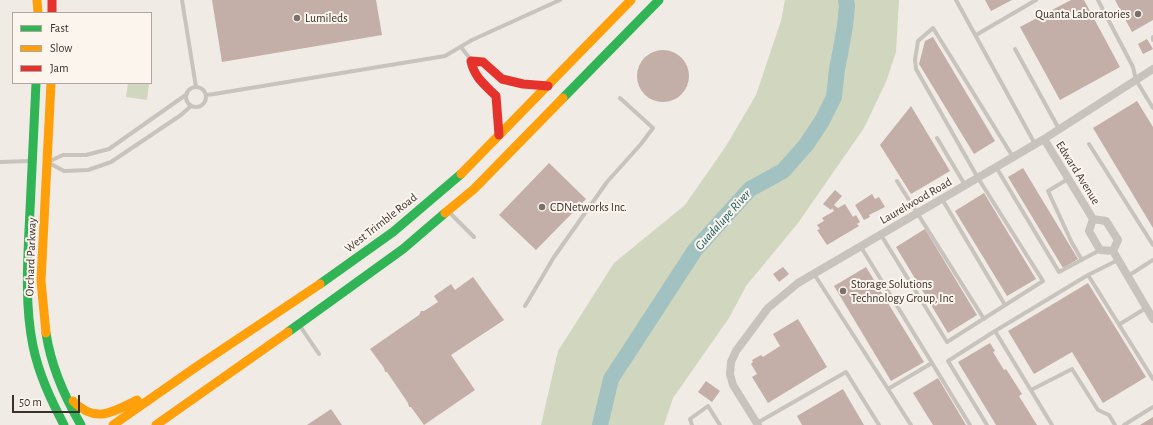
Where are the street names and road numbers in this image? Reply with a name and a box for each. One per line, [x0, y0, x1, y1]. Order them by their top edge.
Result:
street label: Edward Avenue [1053, 139, 1103, 207]
street label: Laurelwood Road [877, 175, 955, 227]
street label: West Trimble Road [342, 190, 420, 256]
street label: Orchard Parkway [22, 217, 40, 297]

